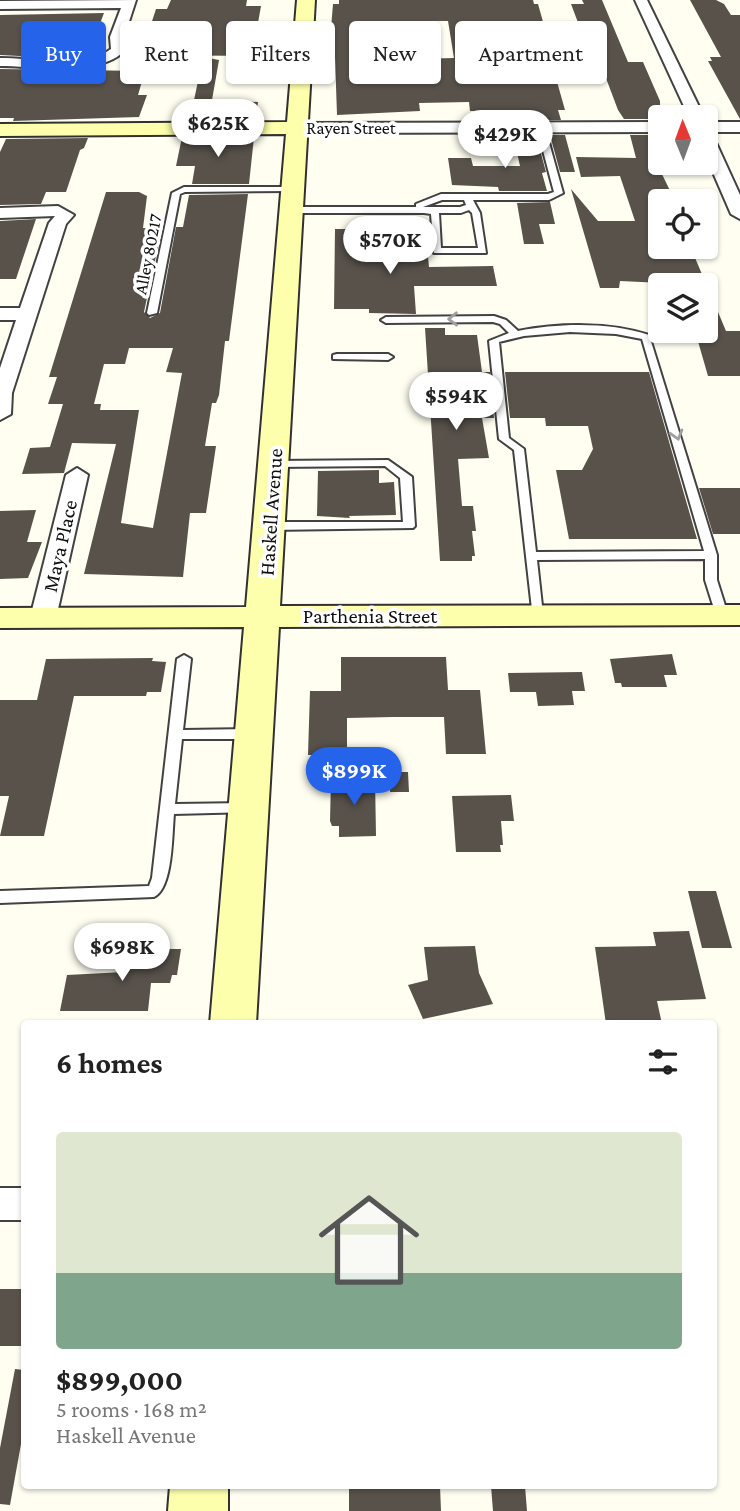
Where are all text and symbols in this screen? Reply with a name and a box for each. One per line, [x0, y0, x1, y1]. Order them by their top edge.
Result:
chip: Buy [21, 21, 106, 84]
chip: Rent [120, 21, 212, 84]
chip: Filters [226, 21, 335, 84]
chip: New [349, 21, 441, 84]
chip: Apartment [455, 21, 607, 84]
pin: $625K [169, 100, 267, 159]
north arrow [648, 105, 718, 175]
map controls [648, 105, 718, 343]
text: $625K [187, 109, 249, 135]
pin: $429K [456, 110, 554, 170]
street label: Rayen Street [306, 118, 397, 138]
text: $429K [474, 120, 536, 146]
button: locate [648, 189, 718, 259]
street label: Alley 80217 [130, 212, 166, 296]
pin: $570K [341, 216, 439, 276]
text: $570K [359, 226, 421, 252]
button: layers [648, 273, 718, 343]
one-way arrow [447, 311, 458, 326]
pin: $594K [407, 372, 505, 432]
text: $594K [425, 382, 487, 408]
one-way arrow [668, 428, 683, 440]
street label: Haskell Avenue [255, 447, 287, 577]
street label: Maya Place [38, 498, 82, 594]
street label: Parthenia Street [303, 604, 438, 628]
pin: $899K [305, 748, 403, 807]
text: $899K [322, 757, 386, 783]
pin: $698K [73, 923, 171, 983]
text: $698K [90, 933, 154, 959]
icon: filters [644, 1043, 682, 1081]
text: 6 homes [56, 1046, 163, 1079]
icon: home [306, 1177, 432, 1303]
text: $899,000 [56, 1363, 183, 1396]
text: 5 rooms · 168 m² [56, 1396, 207, 1422]
text: Haskell Avenue [56, 1422, 196, 1448]

